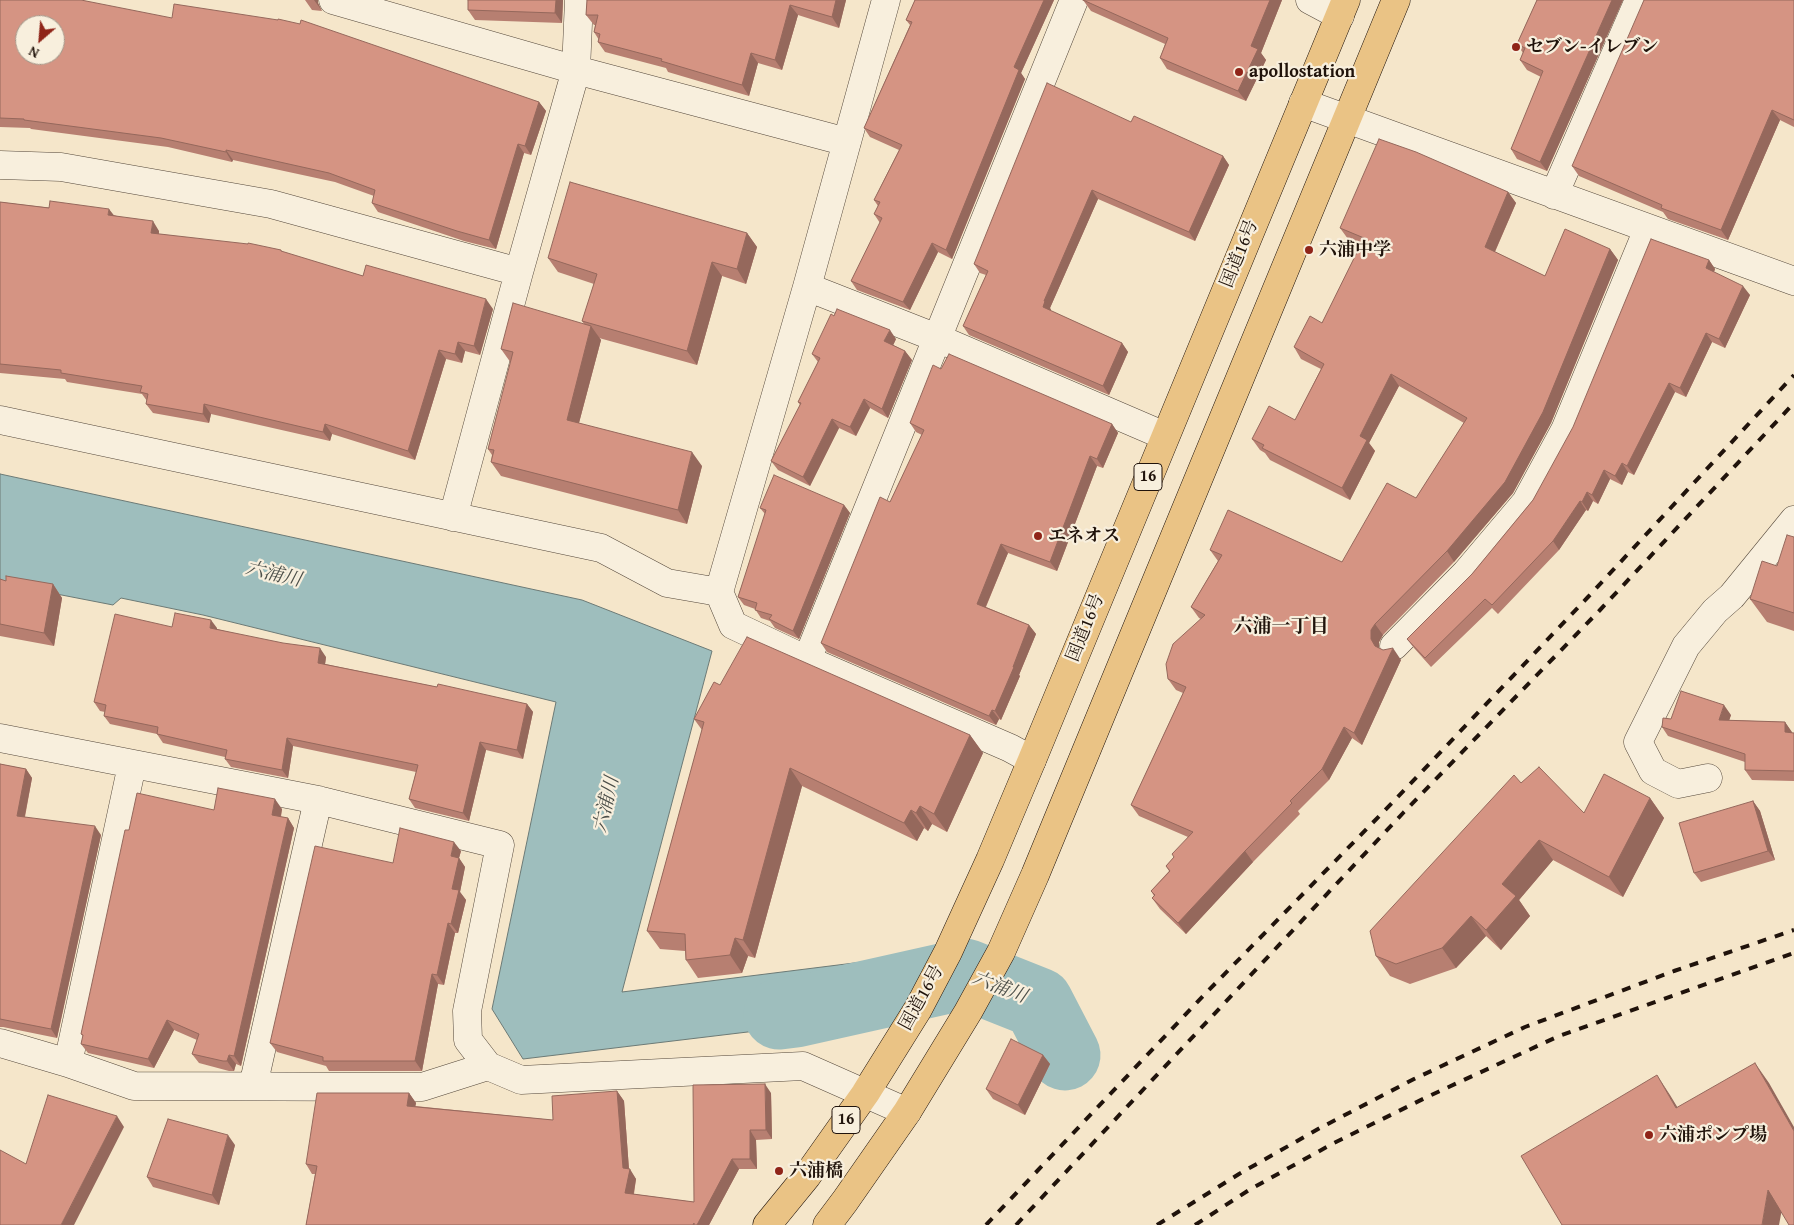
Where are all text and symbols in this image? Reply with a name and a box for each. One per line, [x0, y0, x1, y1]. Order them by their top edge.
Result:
north arrow [15, 15, 65, 65]
place label: セブン-イレブン [1526, 36, 1659, 58]
text: N [25, 41, 42, 64]
marker: セブン-イレブン [1510, 41, 1522, 53]
place label: apollostation [1249, 61, 1355, 83]
marker: apollostation [1233, 66, 1245, 78]
street label: 国道16号 [1217, 217, 1263, 291]
place label: 六浦中学 [1319, 239, 1391, 261]
marker: 六浦中学 [1303, 244, 1315, 256]
road number: 16 [1134, 464, 1162, 491]
place label: エネオス [1048, 525, 1120, 547]
marker: エネオス [1032, 530, 1044, 542]
water label: 六浦川 [243, 557, 303, 593]
street label: 国道16号 [1063, 591, 1109, 665]
district label: 六浦一丁目 [1234, 616, 1328, 638]
water label: 六浦川 [589, 775, 625, 835]
street label: 国道16号 [895, 962, 949, 1034]
water label: 六浦川 [968, 967, 1030, 1009]
road number: 16 [832, 1106, 860, 1134]
place label: 六浦ポンプ場 [1659, 1124, 1767, 1146]
marker: 六浦ポンプ場 [1643, 1129, 1655, 1141]
place label: 六浦橋 [789, 1160, 843, 1182]
marker: 六浦橋 [773, 1165, 785, 1177]

